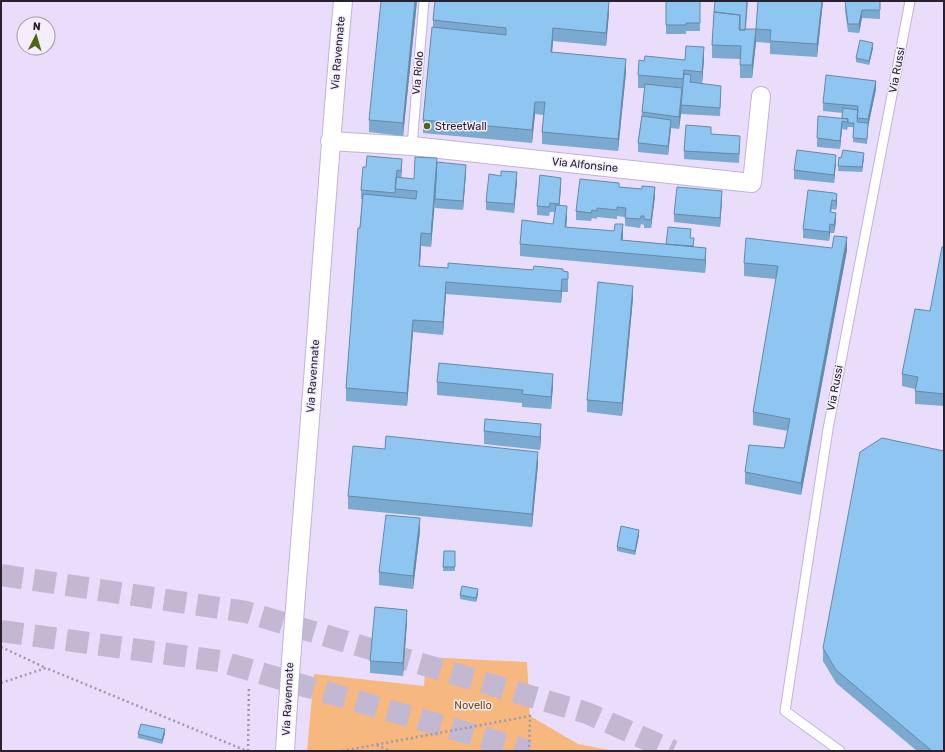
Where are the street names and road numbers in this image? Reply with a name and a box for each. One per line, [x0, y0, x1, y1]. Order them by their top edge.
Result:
street label: Via Ravennate [328, 16, 348, 90]
street label: Via Russi [886, 46, 908, 94]
street label: Via Riolo [410, 51, 426, 95]
street label: Via Alfonsine [551, 155, 619, 175]
street label: Via Ravennate [304, 339, 322, 413]
street label: Via Russi [824, 364, 846, 412]
street label: Via Ravennate [280, 662, 296, 736]

